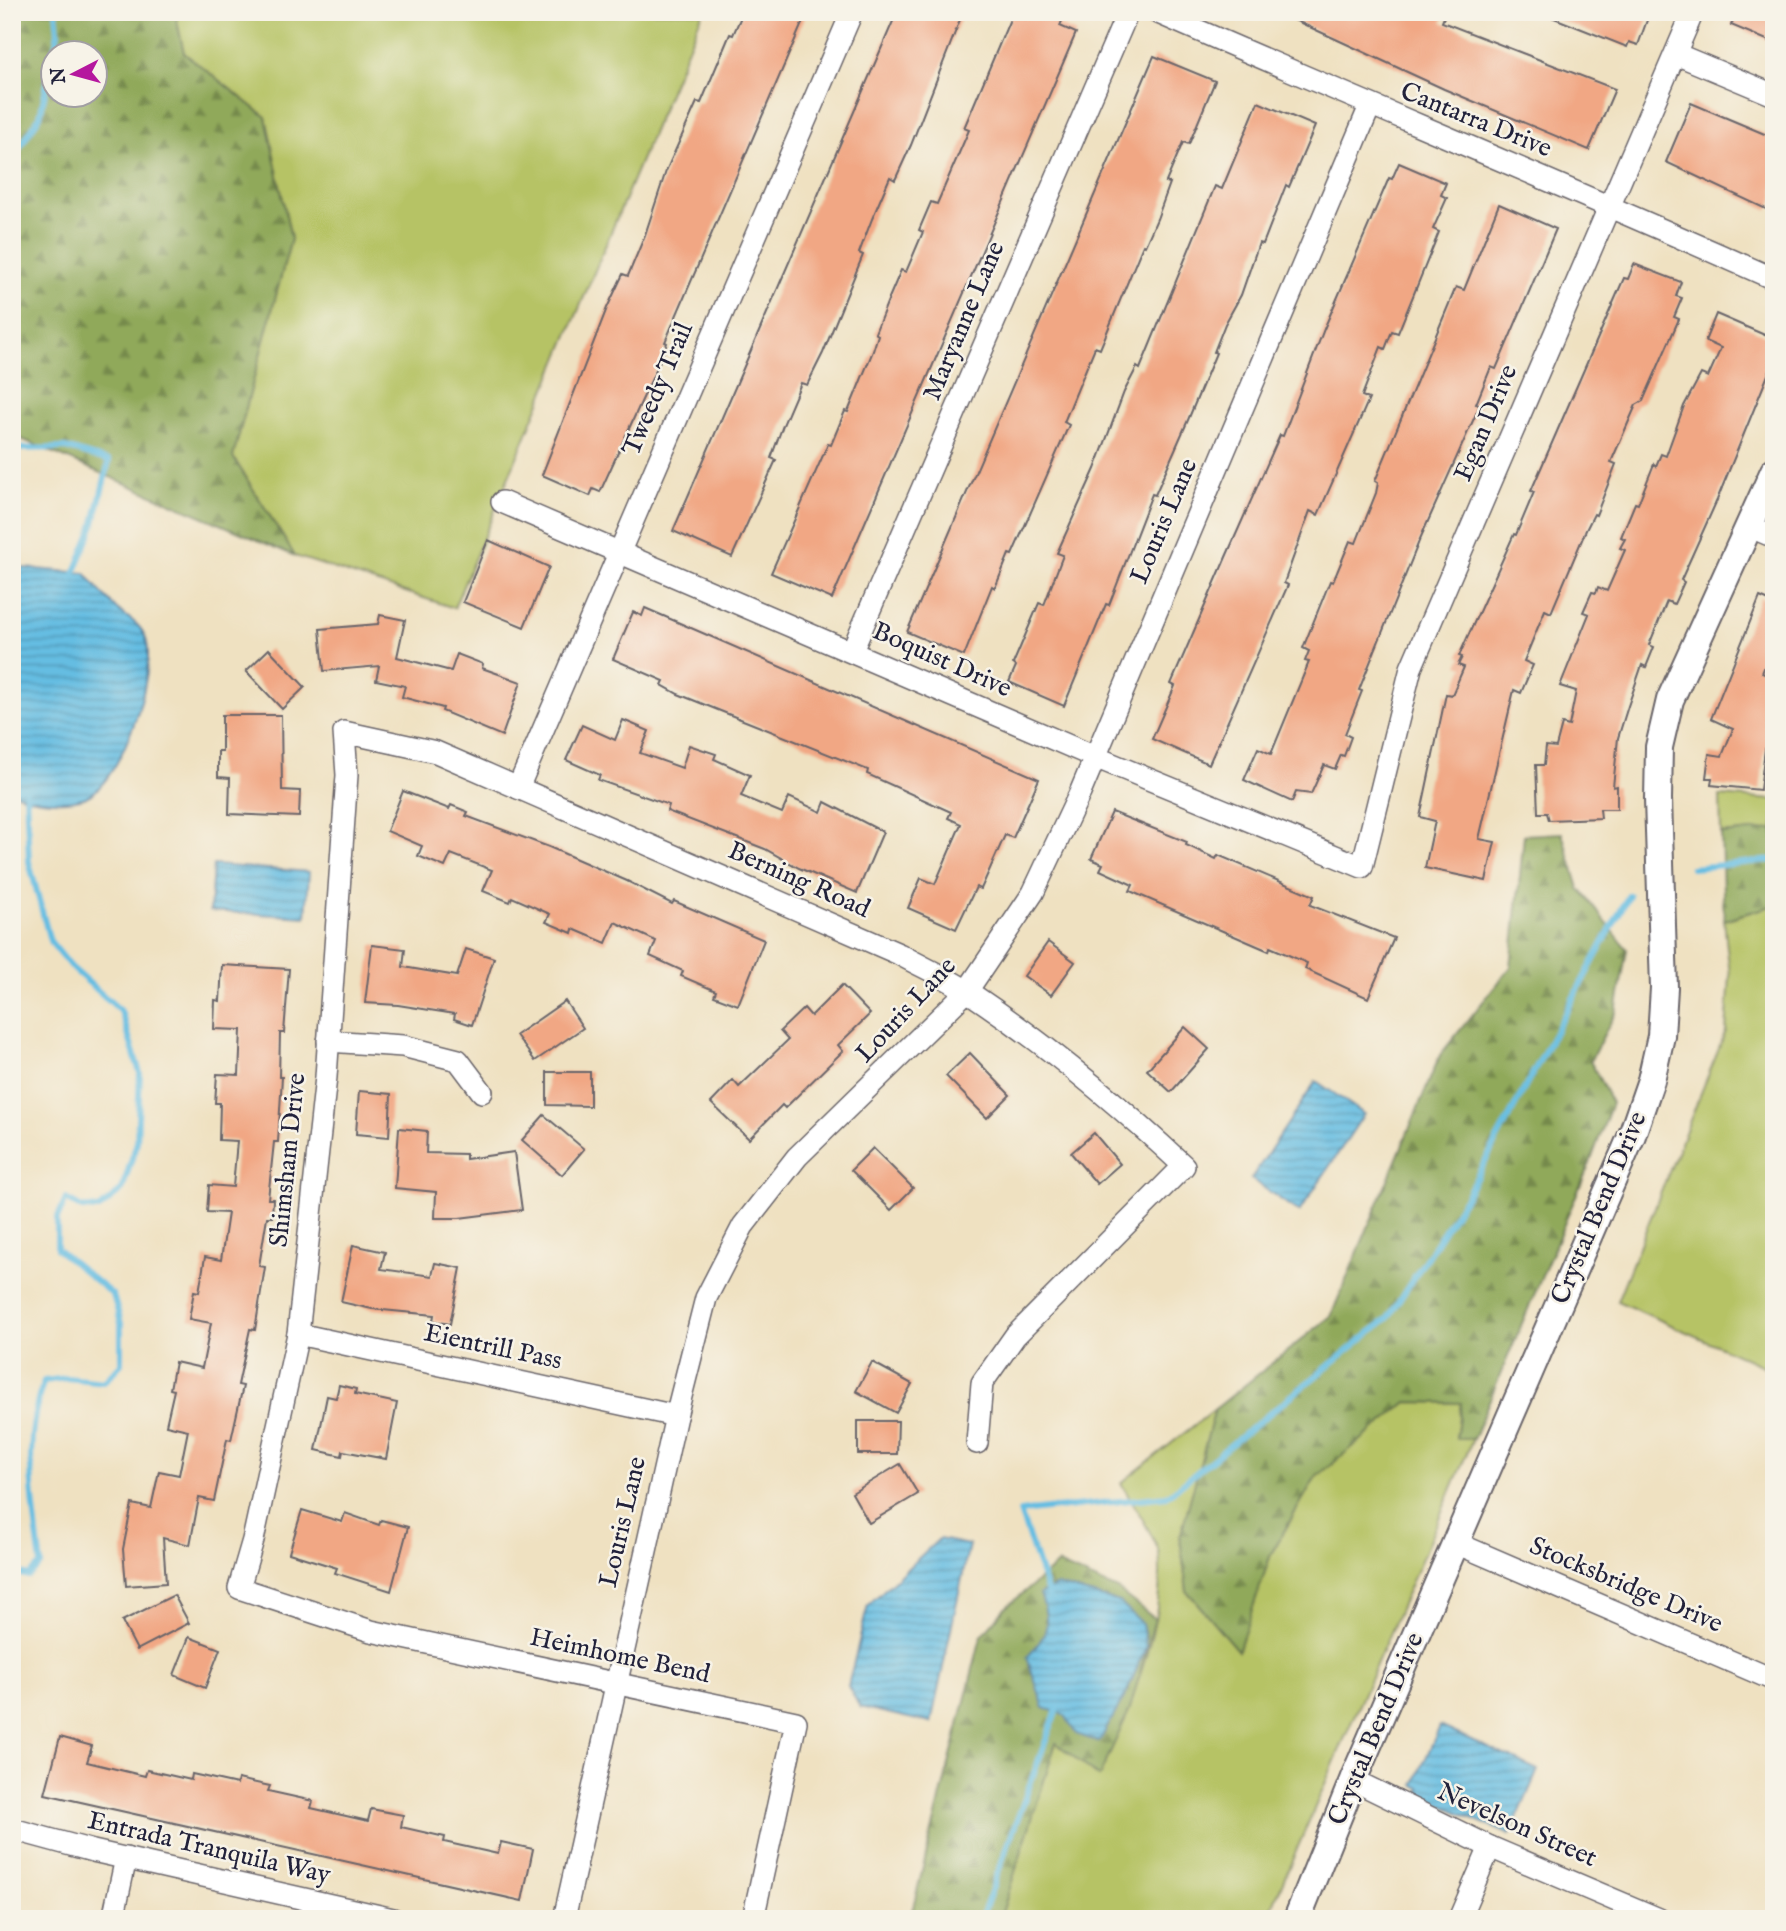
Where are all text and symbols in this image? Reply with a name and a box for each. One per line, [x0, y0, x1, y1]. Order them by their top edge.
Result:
north arrow [38, 38, 108, 108]
text: N [46, 66, 72, 86]
street label: Cantarra Drive [1395, 75, 1557, 165]
street label: Maryanne Lane [916, 236, 1012, 406]
street label: Tweedy Trail [615, 317, 701, 461]
street label: Egan Drive [1447, 360, 1525, 486]
street label: Louris Lane [1123, 453, 1205, 589]
street label: Boquist Drive [867, 615, 1017, 705]
street label: Berning Road [723, 834, 875, 926]
street label: Louris Lane [849, 950, 963, 1070]
street label: Shimsham Drive [262, 1071, 314, 1249]
street label: Crystal Bend Drive [1544, 1107, 1654, 1309]
street label: Eientrill Pass [421, 1316, 565, 1378]
street label: Louris Lane [592, 1453, 654, 1590]
street label: Stocksbridge Drive [1524, 1529, 1728, 1641]
street label: Heimhome Bend [527, 1621, 713, 1691]
street label: Crystal Bend Drive [1321, 1628, 1431, 1830]
street label: Nevelson Street [1432, 1775, 1602, 1875]
street label: Entrada Tranquila Way [84, 1804, 334, 1892]

